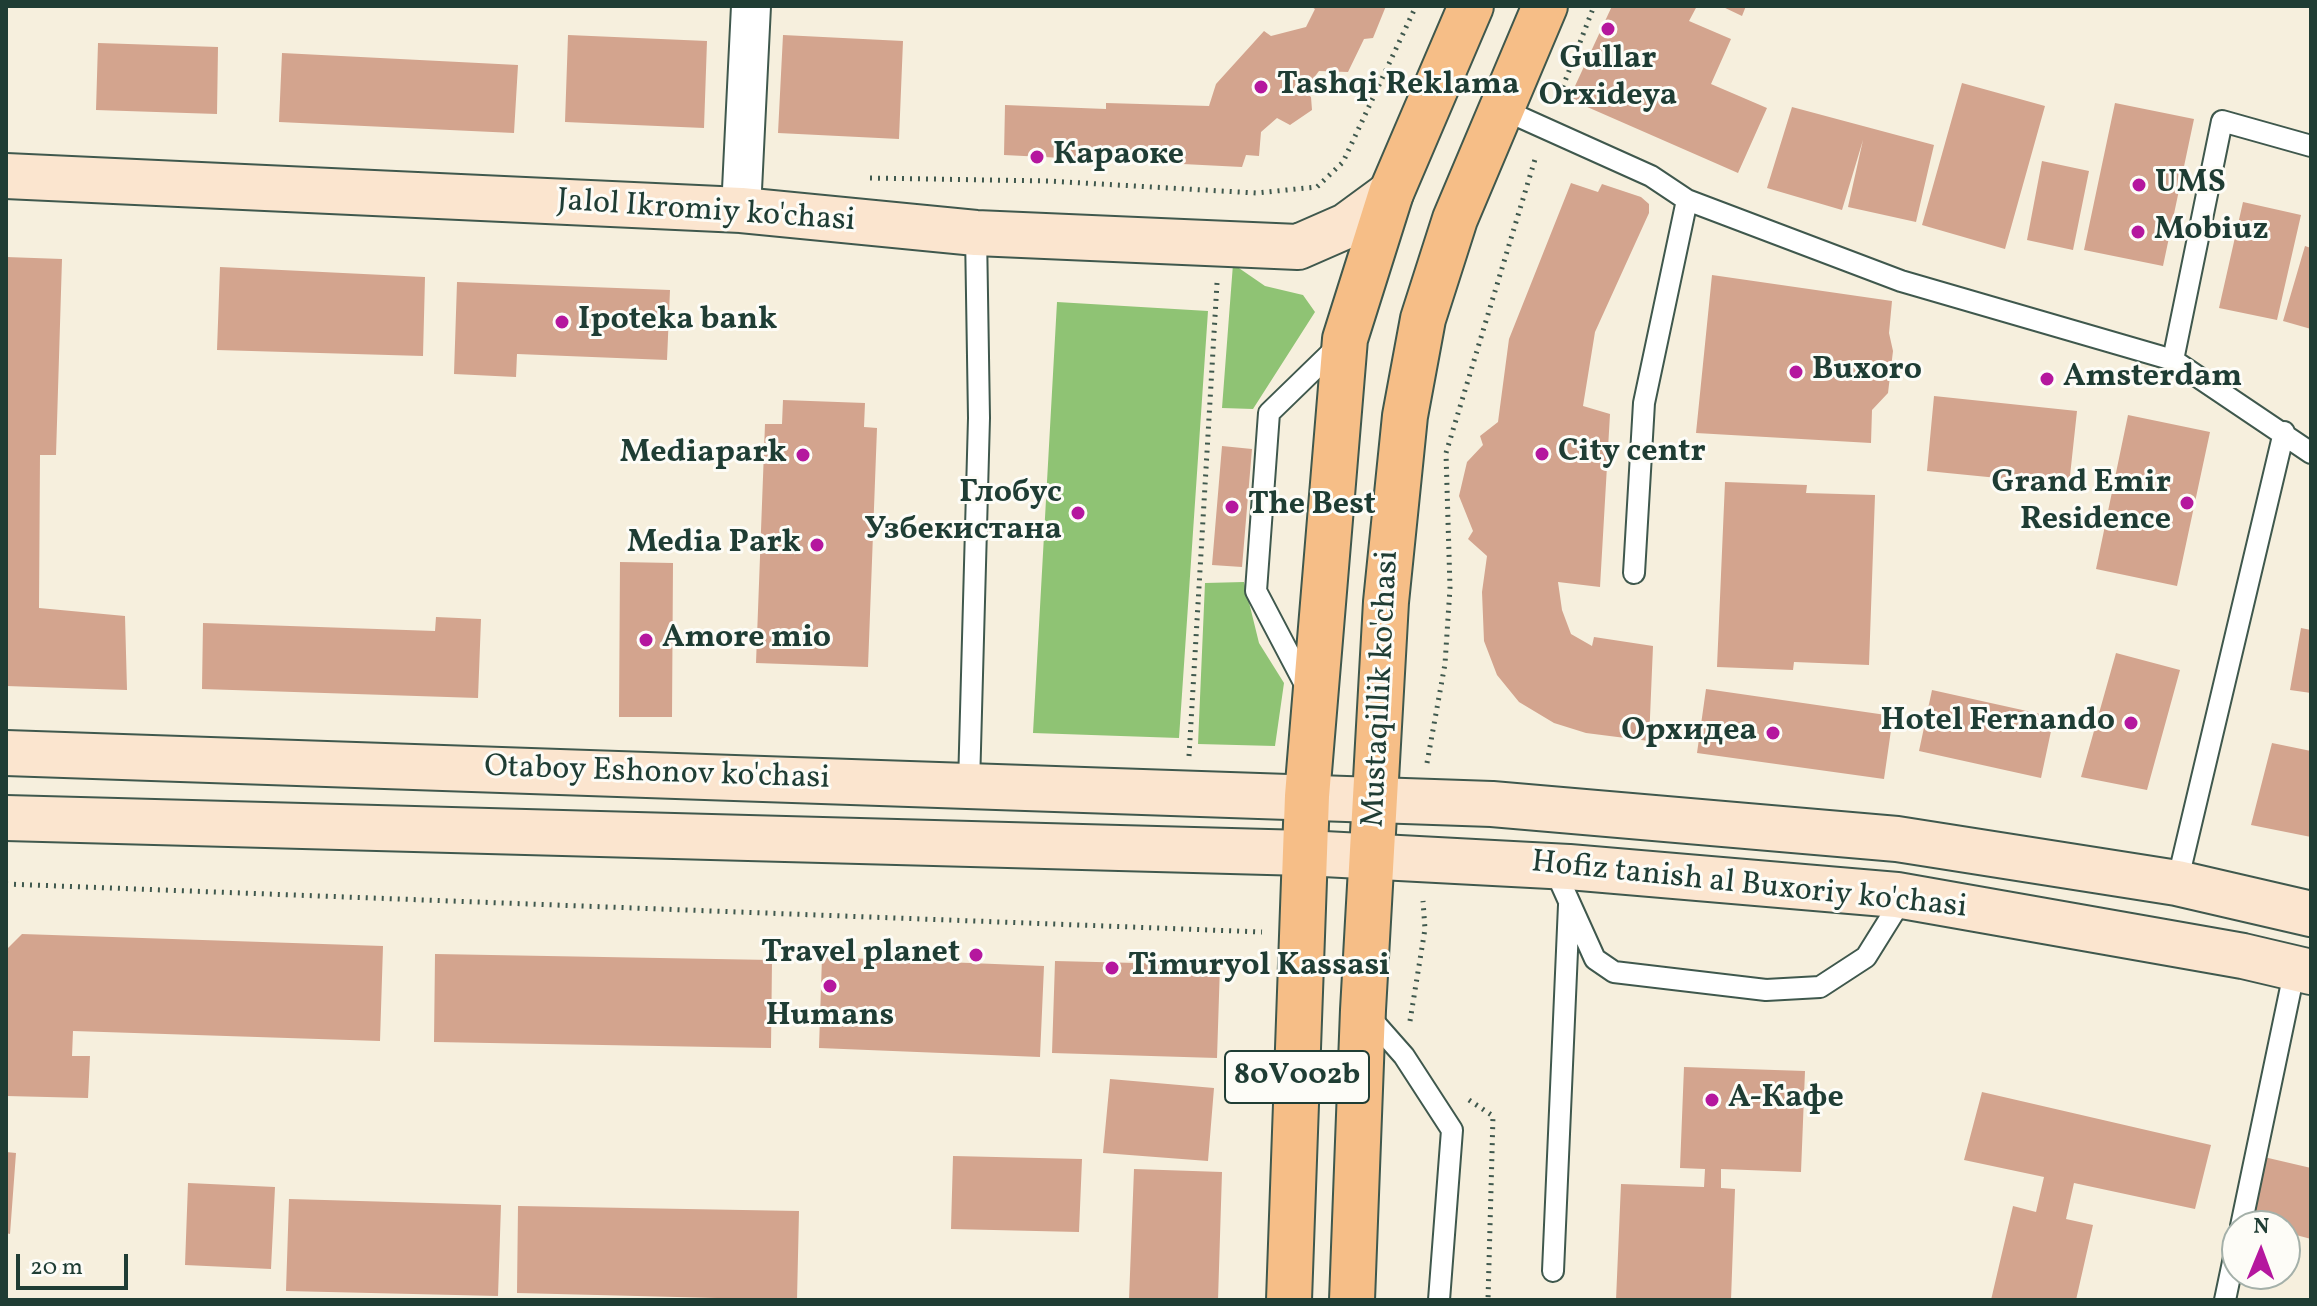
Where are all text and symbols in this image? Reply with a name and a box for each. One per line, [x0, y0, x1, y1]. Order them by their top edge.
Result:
marker: Gullar Orxideya [1599, 20, 1617, 38]
place label: Gullar Orxideya [1539, 42, 1677, 117]
place label: Tashqi Reklama [1277, 68, 1520, 106]
marker: Tashqi Reklama [1252, 78, 1270, 96]
place label: Караоке [1053, 138, 1184, 176]
marker: Караоке [1028, 148, 1046, 166]
place label: UMS [2155, 166, 2226, 204]
marker: UMS [2130, 176, 2148, 194]
street label: Jalol Ikromiy ko'chasi [556, 183, 856, 243]
place label: Mobiuz [2154, 213, 2269, 251]
marker: Mobiuz [2129, 223, 2147, 241]
place label: Ipoteka bank [578, 303, 777, 341]
marker: Ipoteka bank [553, 313, 571, 331]
place label: Buxoro [1812, 353, 1922, 391]
place label: Amsterdam [2063, 360, 2242, 398]
marker: Buxoro [1787, 363, 1805, 381]
marker: Amsterdam [2038, 370, 2056, 388]
place label: City centr [1558, 435, 1706, 473]
place label: Mediapark [620, 436, 787, 474]
marker: City centr [1533, 445, 1551, 463]
marker: Mediapark [794, 446, 812, 464]
place label: Grand Emir Residence [1992, 466, 2171, 541]
place label: Глобус Узбекистана [865, 476, 1062, 551]
place label: The Best [1248, 488, 1376, 526]
marker: Grand Emir Residence [2178, 494, 2196, 512]
marker: The Best [1223, 498, 1241, 516]
marker: Глобус Узбекистана [1069, 504, 1087, 522]
place label: Media Park [627, 526, 801, 564]
marker: Media Park [808, 536, 826, 554]
street label: Mustaqillik ko'chasi [1357, 550, 1409, 828]
place label: Amore mio [662, 621, 831, 659]
marker: Amore mio [637, 631, 655, 649]
place label: Hotel Fernando [1880, 704, 2115, 742]
place label: Орхидеа [1621, 714, 1757, 752]
marker: Hotel Fernando [2122, 714, 2140, 732]
marker: Орхидеа [1764, 724, 1782, 742]
street label: Otaboy Eshonov ko'chasi [483, 750, 831, 800]
street label: Hofiz tanish al Buxoriy ko'chasi [1529, 845, 1969, 929]
place label: Travel planet [761, 936, 960, 974]
marker: Travel planet [967, 946, 985, 964]
place label: Timuryol Kassasi [1128, 949, 1390, 987]
marker: Timuryol Kassasi [1103, 959, 1121, 977]
marker: Humans [821, 977, 839, 995]
place label: Humans [766, 999, 894, 1037]
road number: 80V002b [1225, 1051, 1369, 1103]
place label: А-Кафе [1728, 1081, 1844, 1119]
marker: А-Кафе [1703, 1091, 1721, 1109]
north arrow [2221, 1210, 2301, 1290]
text: N [2253, 1212, 2270, 1243]
scale bar [20, 1238, 132, 1288]
text: 20 m [30, 1251, 83, 1285]

